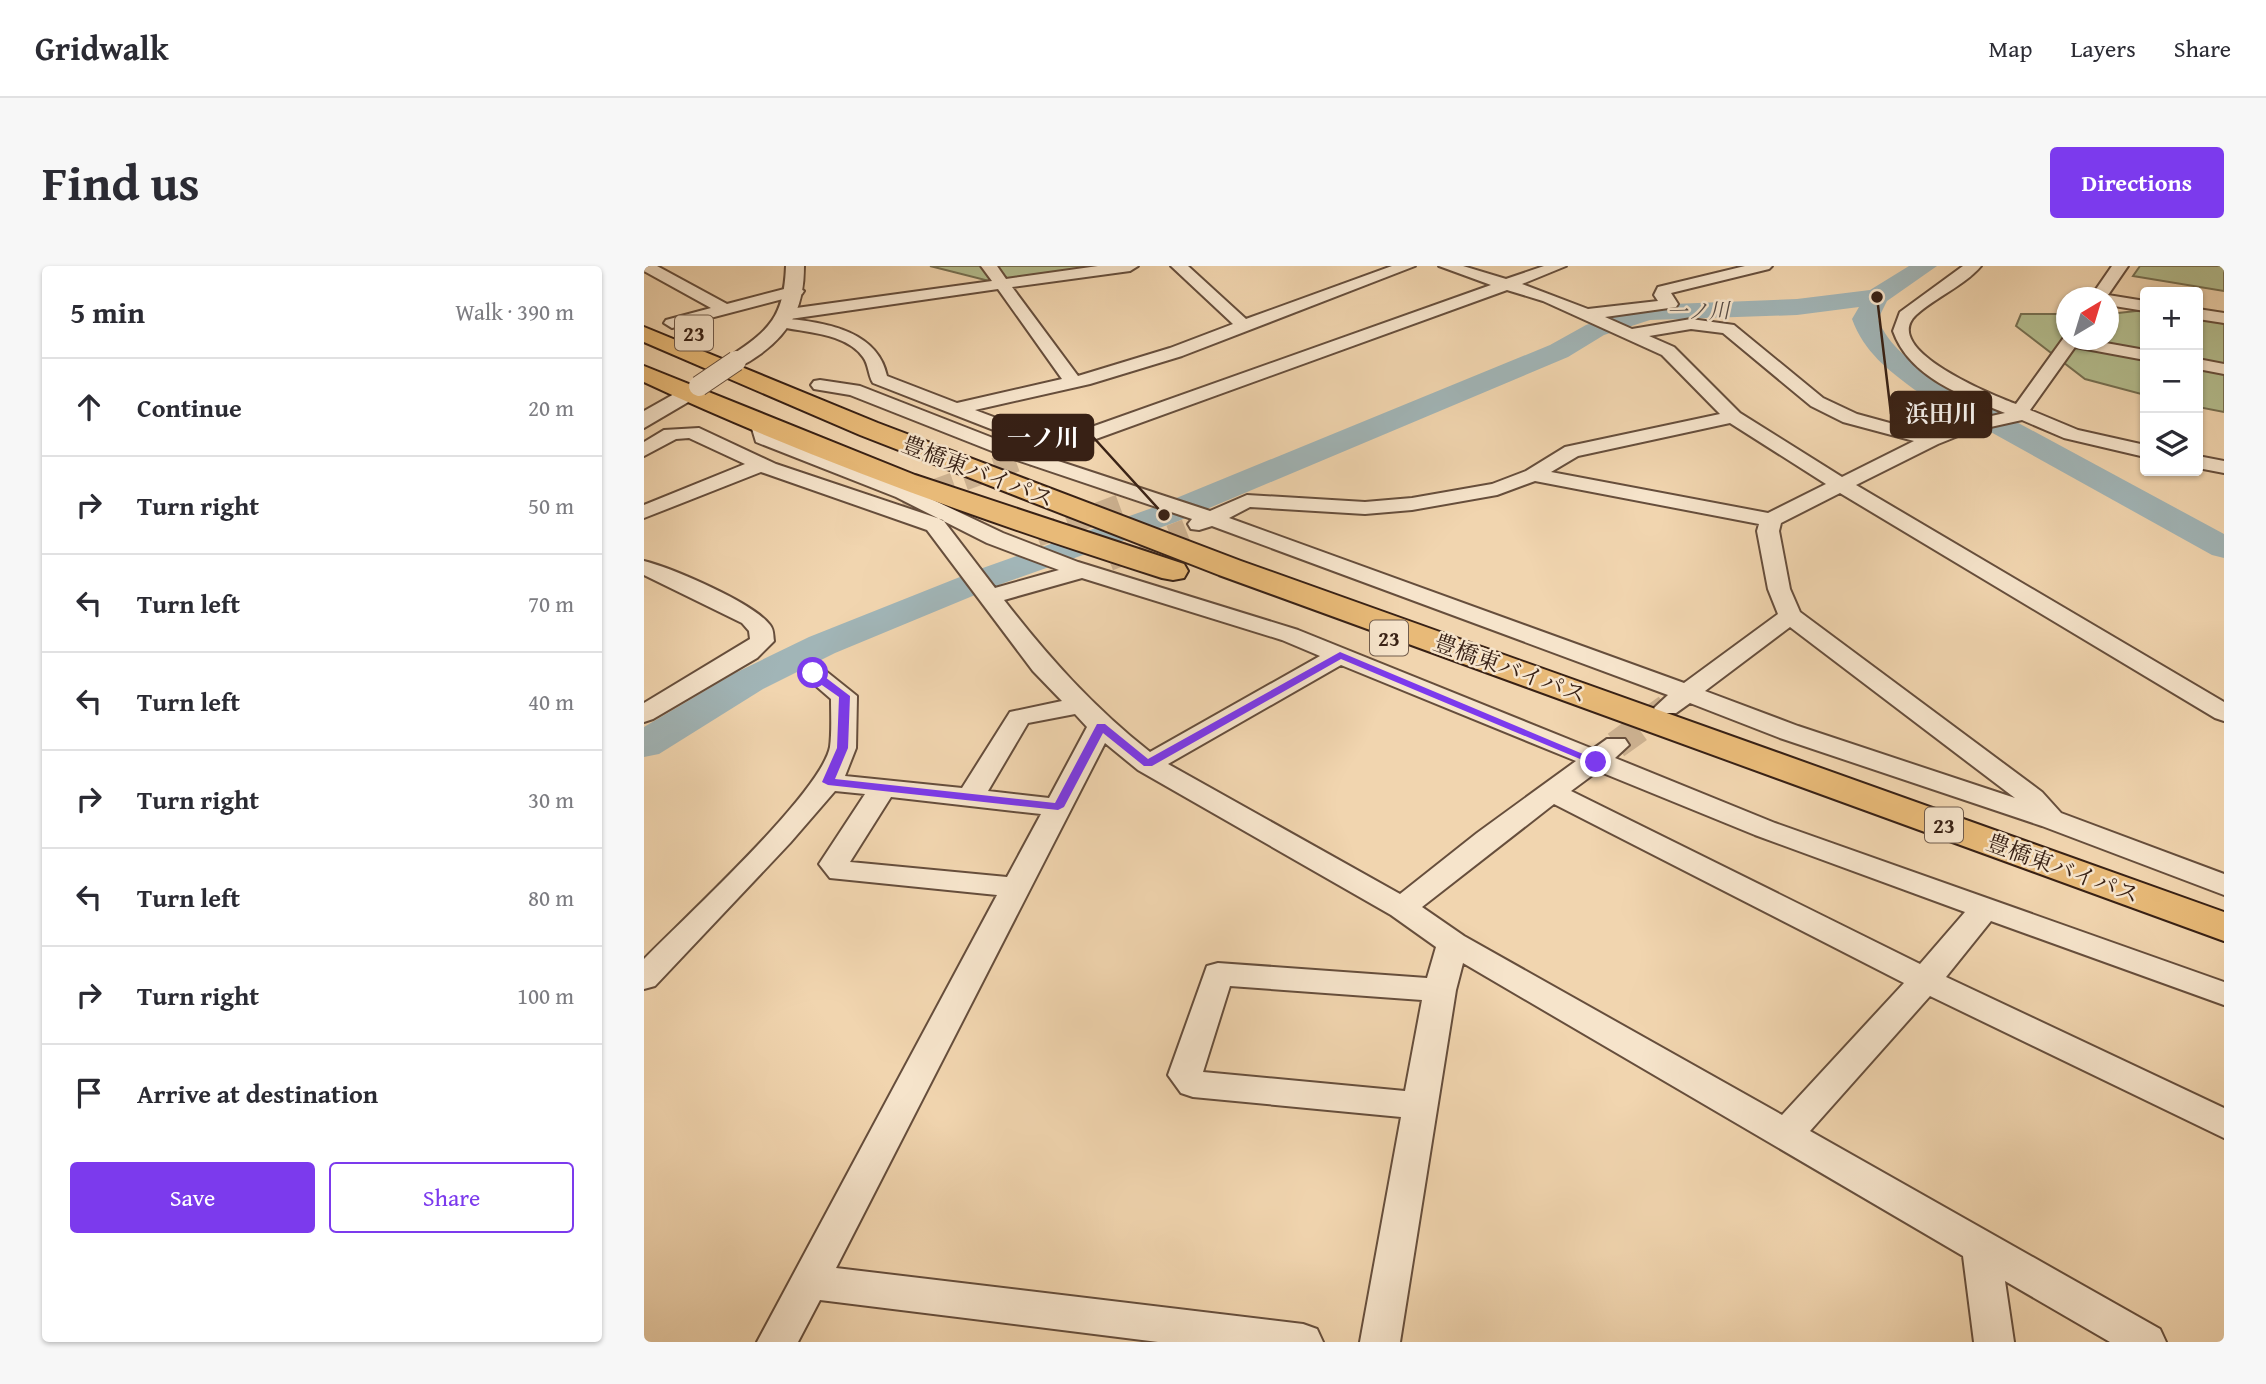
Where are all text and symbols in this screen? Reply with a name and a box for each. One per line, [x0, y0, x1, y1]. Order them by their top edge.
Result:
text: Gridwalk [35, 24, 169, 72]
text: Map [1989, 31, 2032, 66]
text: Layers [2070, 31, 2136, 66]
text: Share [2174, 31, 2231, 66]
text: Find us [42, 146, 200, 218]
button: Directions [2050, 147, 2224, 218]
north arrow [2056, 287, 2119, 350]
map controls [2140, 287, 2203, 476]
button: + [2140, 287, 2203, 350]
text: 5 min [70, 290, 145, 334]
water label: 一ノ川 [1666, 294, 1732, 328]
text: Walk · 390 m [455, 295, 574, 328]
road number: 23 [675, 316, 713, 350]
button: − [2140, 350, 2203, 413]
icon: ahead [70, 388, 108, 426]
text: Continue [137, 388, 242, 427]
text: 20 m [528, 391, 574, 424]
callout: 浜田川 [1891, 392, 1991, 437]
text: 浜田川 [1905, 396, 1977, 431]
button: layers [2140, 413, 2203, 476]
callout: 一ノ川 [993, 415, 1093, 460]
text: 一ノ川 [1007, 420, 1079, 455]
street label: 豊橋東バイパス [897, 427, 1059, 515]
icon: right [70, 486, 108, 524]
text: Turn right [137, 486, 259, 525]
text: 50 m [528, 489, 574, 522]
icon: left [70, 584, 108, 622]
text: Turn left [137, 584, 240, 623]
text: 70 m [528, 587, 574, 620]
road number: 23 [1370, 620, 1408, 656]
street label: 豊橋東バイパス [1429, 625, 1591, 711]
route start [797, 657, 828, 688]
icon: left [70, 682, 108, 720]
text: Turn left [137, 682, 240, 721]
text: 40 m [528, 685, 574, 718]
route end [1580, 746, 1611, 777]
icon: right [70, 780, 108, 818]
text: Turn right [137, 780, 259, 819]
text: 30 m [528, 783, 574, 816]
road number: 23 [1925, 808, 1963, 842]
street label: 豊橋東バイパス [1982, 825, 2144, 911]
icon: left [70, 878, 108, 916]
text: Turn left [137, 878, 240, 917]
text: 80 m [528, 881, 574, 914]
icon: right [70, 976, 108, 1014]
text: Turn right [137, 976, 259, 1015]
text: 100 m [517, 979, 574, 1012]
icon: arrive [70, 1074, 108, 1112]
text: Arrive at destination [137, 1074, 378, 1113]
button: Save [70, 1162, 315, 1233]
button: Share [329, 1162, 574, 1233]

